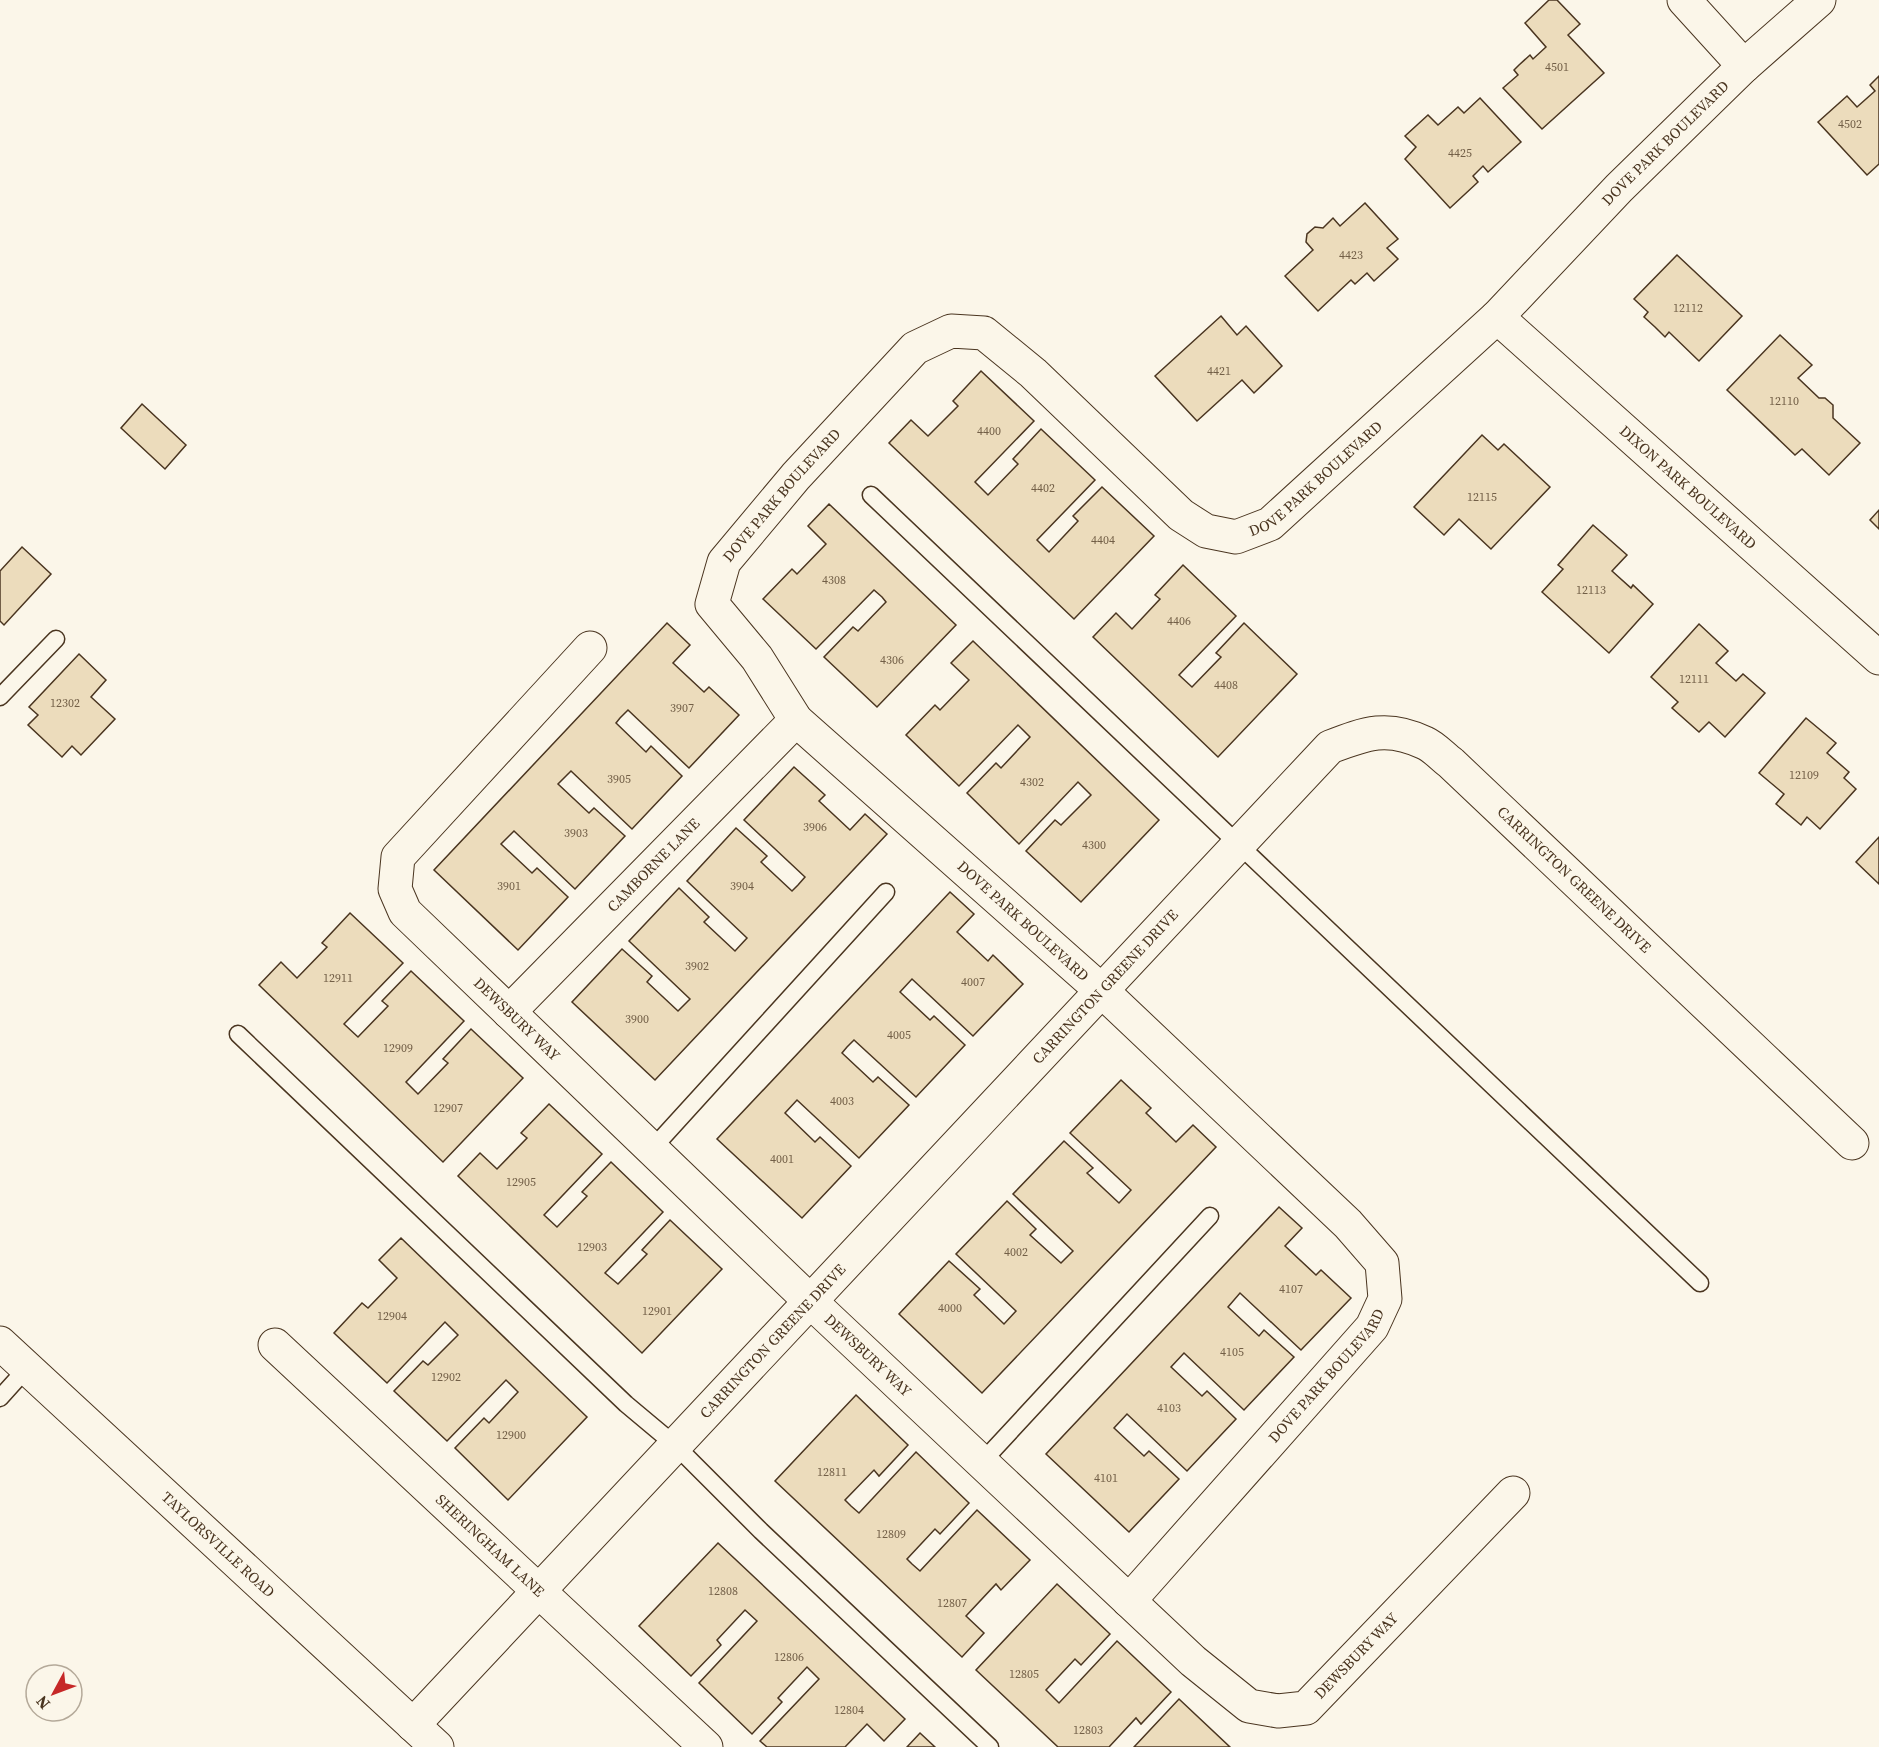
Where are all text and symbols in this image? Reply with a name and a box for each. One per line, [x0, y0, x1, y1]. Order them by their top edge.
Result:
house number: 4501 [1545, 59, 1569, 75]
street label: DOVE PARK BOULEVARD [1597, 75, 1733, 210]
house number: 4502 [1838, 116, 1862, 132]
house number: 4425 [1448, 145, 1472, 161]
house number: 4423 [1339, 247, 1363, 263]
house number: 12112 [1673, 300, 1703, 316]
house number: 4421 [1207, 363, 1231, 379]
house number: 12110 [1769, 393, 1799, 409]
street label: DOVE PARK BOULEVARD [1246, 416, 1387, 541]
street label: DIXON PARK BOULEVARD [1615, 420, 1761, 554]
house number: 4400 [977, 423, 1001, 439]
street label: DOVE PARK BOULEVARD [717, 424, 845, 566]
house number: 4402 [1031, 480, 1055, 496]
house number: 12115 [1467, 489, 1497, 505]
house number: 4404 [1091, 532, 1115, 548]
house number: 4308 [822, 572, 846, 588]
house number: 12113 [1576, 582, 1606, 598]
house number: 4406 [1167, 613, 1191, 629]
house number: 4306 [880, 652, 904, 668]
house number: 12111 [1679, 671, 1709, 687]
house number: 4408 [1214, 677, 1238, 693]
house number: 12302 [50, 695, 80, 711]
house number: 3907 [670, 700, 694, 716]
house number: 12109 [1789, 767, 1819, 783]
house number: 3905 [607, 771, 631, 787]
house number: 4302 [1020, 774, 1044, 790]
street label: CARRINGTON GREENE DRIVE [1493, 801, 1656, 957]
street label: CAMBORNE LANE [602, 813, 704, 916]
house number: 3906 [803, 819, 827, 835]
house number: 3903 [564, 825, 588, 841]
house number: 4300 [1082, 837, 1106, 853]
street label: DOVE PARK BOULEVARD [953, 856, 1094, 986]
house number: 3901 [497, 878, 521, 894]
house number: 3904 [730, 878, 754, 894]
street label: CARRINGTON GREENE DRIVE [1027, 904, 1183, 1068]
house number: 3902 [685, 958, 709, 974]
house number: 12911 [323, 970, 353, 986]
street label: DEWSBURY WAY [469, 973, 565, 1066]
house number: 4007 [961, 974, 985, 990]
house number: 3900 [625, 1011, 649, 1027]
house number: 4005 [887, 1027, 911, 1043]
house number: 12909 [383, 1040, 413, 1056]
house number: 4003 [830, 1093, 854, 1109]
house number: 12907 [433, 1100, 463, 1116]
house number: 4001 [770, 1151, 794, 1167]
house number: 12905 [506, 1174, 536, 1190]
house number: 12903 [577, 1239, 607, 1255]
house number: 4002 [1004, 1244, 1028, 1260]
street label: CARRINGTON GREENE DRIVE [695, 1259, 850, 1423]
house number: 4107 [1279, 1281, 1303, 1297]
house number: 4000 [938, 1300, 962, 1316]
house number: 12901 [642, 1303, 672, 1319]
street label: DOVE PARK BOULEVARD [1263, 1305, 1389, 1447]
house number: 12904 [377, 1308, 407, 1324]
street label: DEWSBURY WAY [820, 1309, 917, 1401]
house number: 4105 [1220, 1344, 1244, 1360]
house number: 12902 [431, 1369, 461, 1385]
house number: 4103 [1157, 1400, 1181, 1416]
house number: 12900 [496, 1427, 526, 1443]
house number: 12811 [817, 1464, 847, 1480]
house number: 4101 [1094, 1470, 1118, 1486]
street label: TAYLORSVILLE ROAD [157, 1486, 280, 1602]
street label: SHERINGHAM LANE [431, 1489, 549, 1601]
house number: 12809 [876, 1526, 906, 1542]
house number: 12808 [708, 1583, 738, 1599]
house number: 12807 [937, 1595, 967, 1611]
street label: DEWSBURY WAY [1309, 1607, 1403, 1703]
house number: 12806 [774, 1649, 804, 1665]
north arrow [24, 1663, 84, 1723]
house number: 12805 [1009, 1666, 1039, 1682]
text: N [30, 1691, 55, 1714]
house number: 12804 [834, 1702, 864, 1718]
house number: 12803 [1073, 1722, 1103, 1738]

